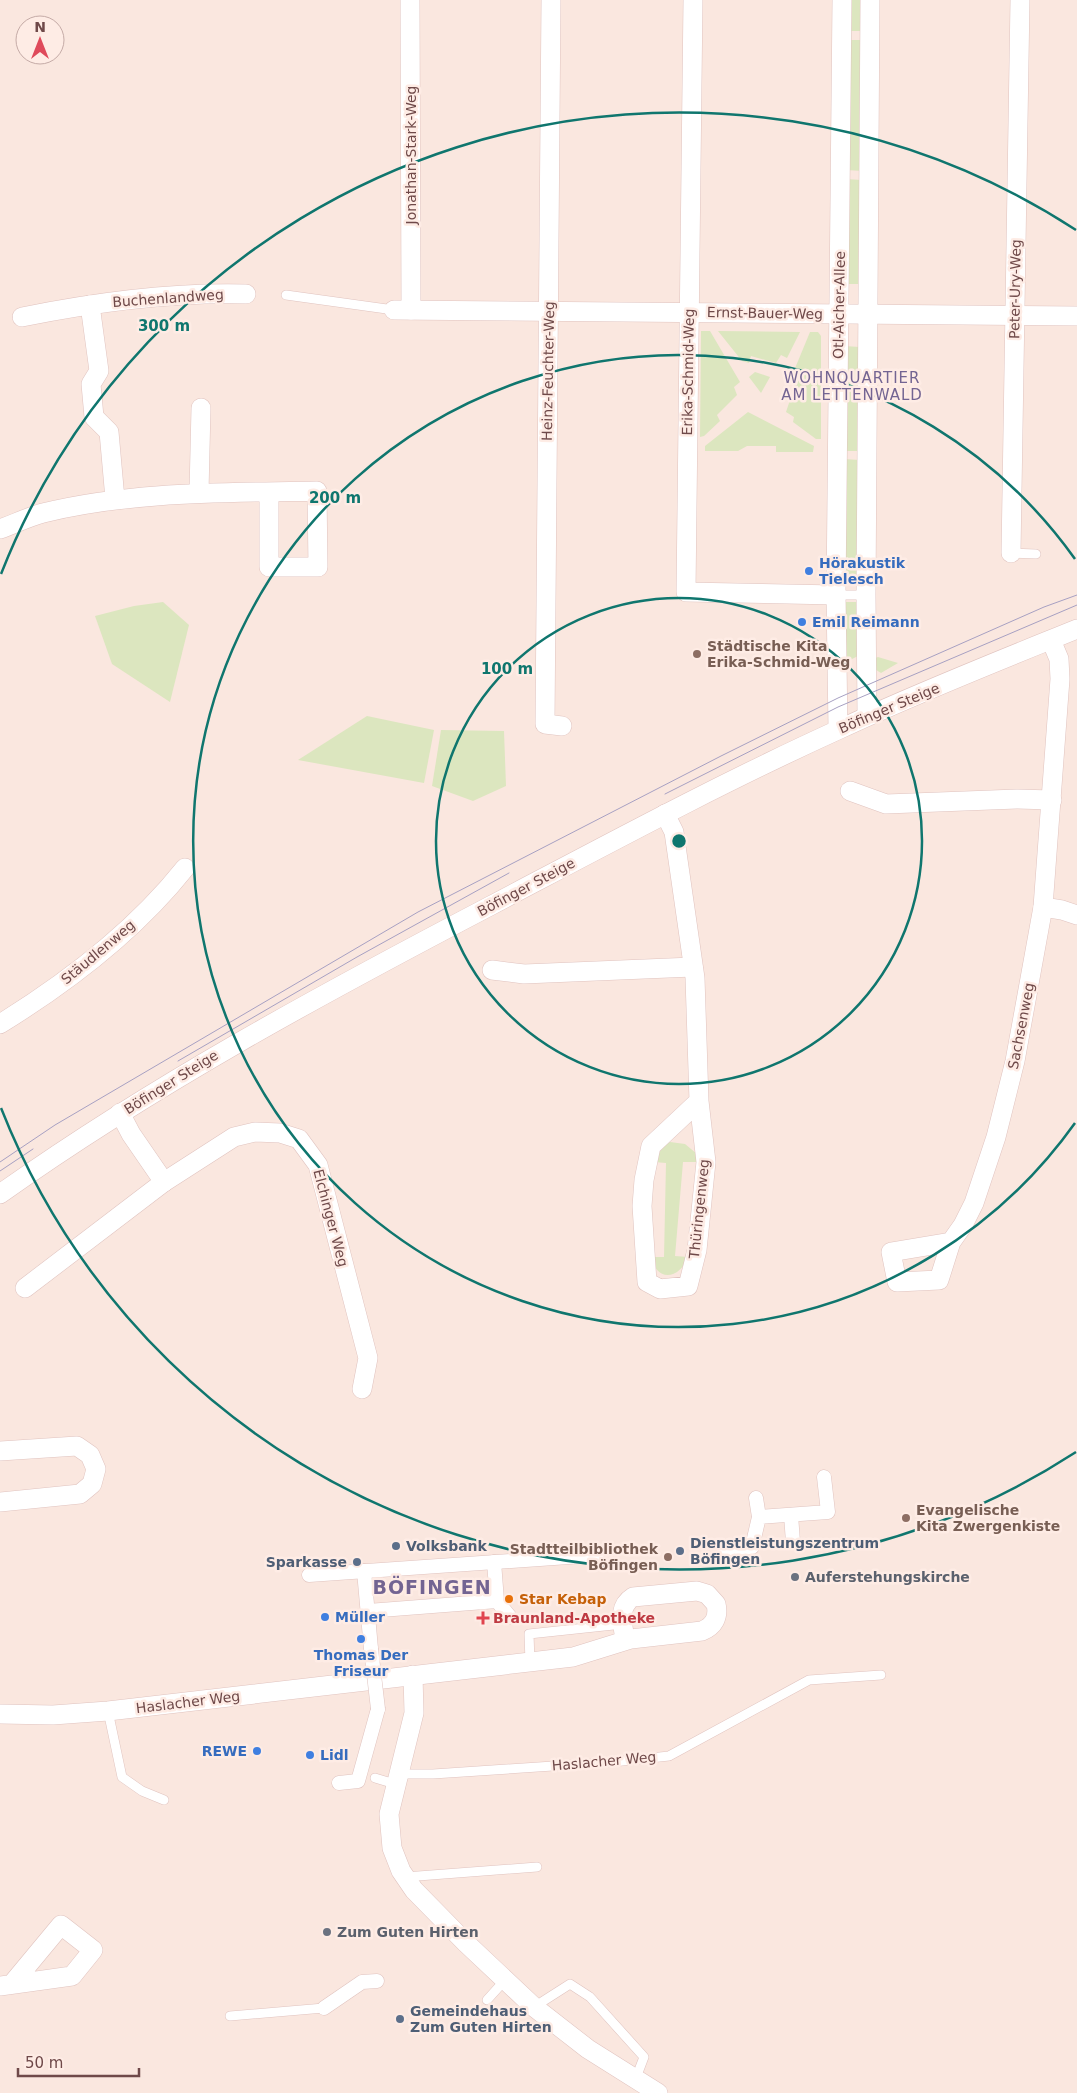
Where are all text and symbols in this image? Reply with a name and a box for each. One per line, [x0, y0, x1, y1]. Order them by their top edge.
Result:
north arrow [15, 15, 65, 65]
text: N [34, 19, 46, 35]
street label: Jonathan-Stark-Weg [403, 86, 419, 225]
street label: Peter-Ury-Weg [1006, 239, 1024, 339]
street label: Otl-Aicher-Allee [830, 251, 848, 359]
street label: Buchenlandweg [112, 286, 224, 310]
street label: Heinz-Feuchter-Weg [539, 301, 557, 441]
street label: Ernst-Bauer-Weg [707, 304, 823, 322]
street label: Erika-Schmid-Weg [679, 308, 697, 436]
text: 300 m [138, 317, 190, 335]
district label: WOHNQUARTIER AM LETTENWALD [781, 369, 923, 404]
text: 200 m [309, 489, 361, 507]
place label: Hörakustik Tielesch [819, 555, 906, 587]
marker: Hörakustik Tielesch [803, 565, 815, 577]
place label: Emil Reimann [812, 614, 920, 630]
marker: Emil Reimann [796, 616, 808, 628]
place label: Städtische Kita Erika-Schmid-Weg [707, 638, 850, 670]
marker: Städtische Kita Erika-Schmid-Weg [691, 648, 703, 660]
text: 100 m [481, 660, 533, 678]
street label: Böfinger Steige [836, 680, 942, 736]
centre of rings [670, 832, 688, 850]
street label: Böfinger Steige [475, 855, 577, 919]
street label: Stäudlenweg [58, 917, 138, 987]
street label: Sachsenweg [1005, 981, 1037, 1071]
street label: Böfinger Steige [121, 1047, 221, 1117]
street label: Thüringenweg [686, 1158, 712, 1261]
street label: Elchinger Weg [310, 1167, 352, 1269]
place label: Evangelische Kita Zwergenkiste [916, 1502, 1060, 1534]
marker: Evangelische Kita Zwergenkiste [900, 1512, 912, 1524]
place label: Dienstleistungszentrum Böfingen [690, 1535, 879, 1567]
place label: Volksbank [406, 1538, 488, 1554]
marker: Volksbank [390, 1540, 402, 1552]
place label: Stadtteilbibliothek Böfingen [510, 1541, 659, 1573]
marker: Dienstleistungszentrum Böfingen [674, 1545, 686, 1557]
marker: Stadtteilbibliothek Böfingen [662, 1551, 674, 1563]
place label: Sparkasse [266, 1554, 347, 1570]
marker: Sparkasse [351, 1556, 363, 1568]
place label: Auferstehungskirche [805, 1569, 970, 1585]
marker: Auferstehungskirche [789, 1571, 801, 1583]
district label: BÖFINGEN [372, 1575, 492, 1598]
place label: Star Kebap [519, 1591, 607, 1607]
marker: Star Kebap [503, 1593, 515, 1605]
place label: Müller [335, 1609, 385, 1625]
place label: Braunland-Apotheke [493, 1610, 655, 1626]
marker: Müller [319, 1611, 331, 1623]
marker: Braunland-Apotheke [477, 1612, 489, 1624]
marker: Thomas Der Friseur [355, 1633, 367, 1645]
place label: Thomas Der Friseur [314, 1647, 408, 1679]
street label: Haslacher Weg [135, 1688, 241, 1716]
place label: REWE [202, 1743, 247, 1759]
marker: REWE [251, 1745, 263, 1757]
place label: Lidl [320, 1747, 349, 1763]
street label: Haslacher Weg [551, 1748, 657, 1774]
marker: Lidl [304, 1749, 316, 1761]
place label: Zum Guten Hirten [337, 1924, 479, 1940]
marker: Zum Guten Hirten [321, 1926, 333, 1938]
place label: Gemeindehaus Zum Guten Hirten [410, 2003, 552, 2035]
marker: Gemeindehaus Zum Guten Hirten [394, 2013, 406, 2025]
scale bar [18, 2046, 139, 2078]
text: 50 m [25, 2054, 63, 2072]

